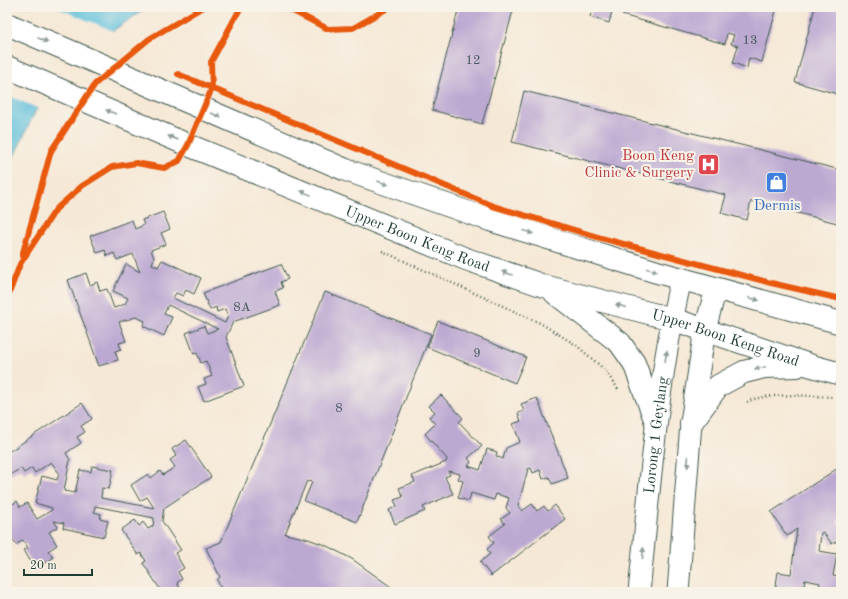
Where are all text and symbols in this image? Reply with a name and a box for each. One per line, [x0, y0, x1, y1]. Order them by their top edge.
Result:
house number: 13 [742, 34, 758, 47]
one-way arrow [37, 37, 48, 43]
house number: 12 [465, 54, 481, 67]
one-way arrow [105, 108, 117, 115]
one-way arrow [210, 112, 221, 118]
one-way arrow [167, 135, 178, 141]
place label: Boon Keng Clinic & Surgery [584, 149, 694, 181]
hospital icon: Boon Keng Clinic & Surgery [696, 151, 722, 177]
shop icon: Dermis [764, 169, 790, 195]
one-way arrow [377, 180, 389, 186]
one-way arrow [300, 190, 311, 196]
place label: Dermis [753, 199, 801, 214]
street label: Upper Boon Keng Road [343, 204, 491, 276]
one-way arrow [522, 229, 534, 235]
one-way arrow [646, 267, 658, 273]
one-way arrow [501, 270, 513, 276]
one-way arrow [748, 296, 760, 302]
house number: 8A [233, 301, 251, 314]
one-way arrow [614, 302, 627, 308]
street label: Upper Boon Keng Road [650, 308, 801, 370]
house number: 9 [473, 347, 481, 360]
one-way arrow [663, 350, 669, 362]
one-way arrow [753, 366, 766, 372]
street label: Lorong 1 Geylang [643, 376, 672, 494]
house number: 8 [335, 402, 343, 415]
one-way arrow [684, 456, 691, 468]
one-way arrow [640, 547, 647, 559]
scale bar [24, 551, 92, 577]
text: 20 m [30, 560, 57, 572]

